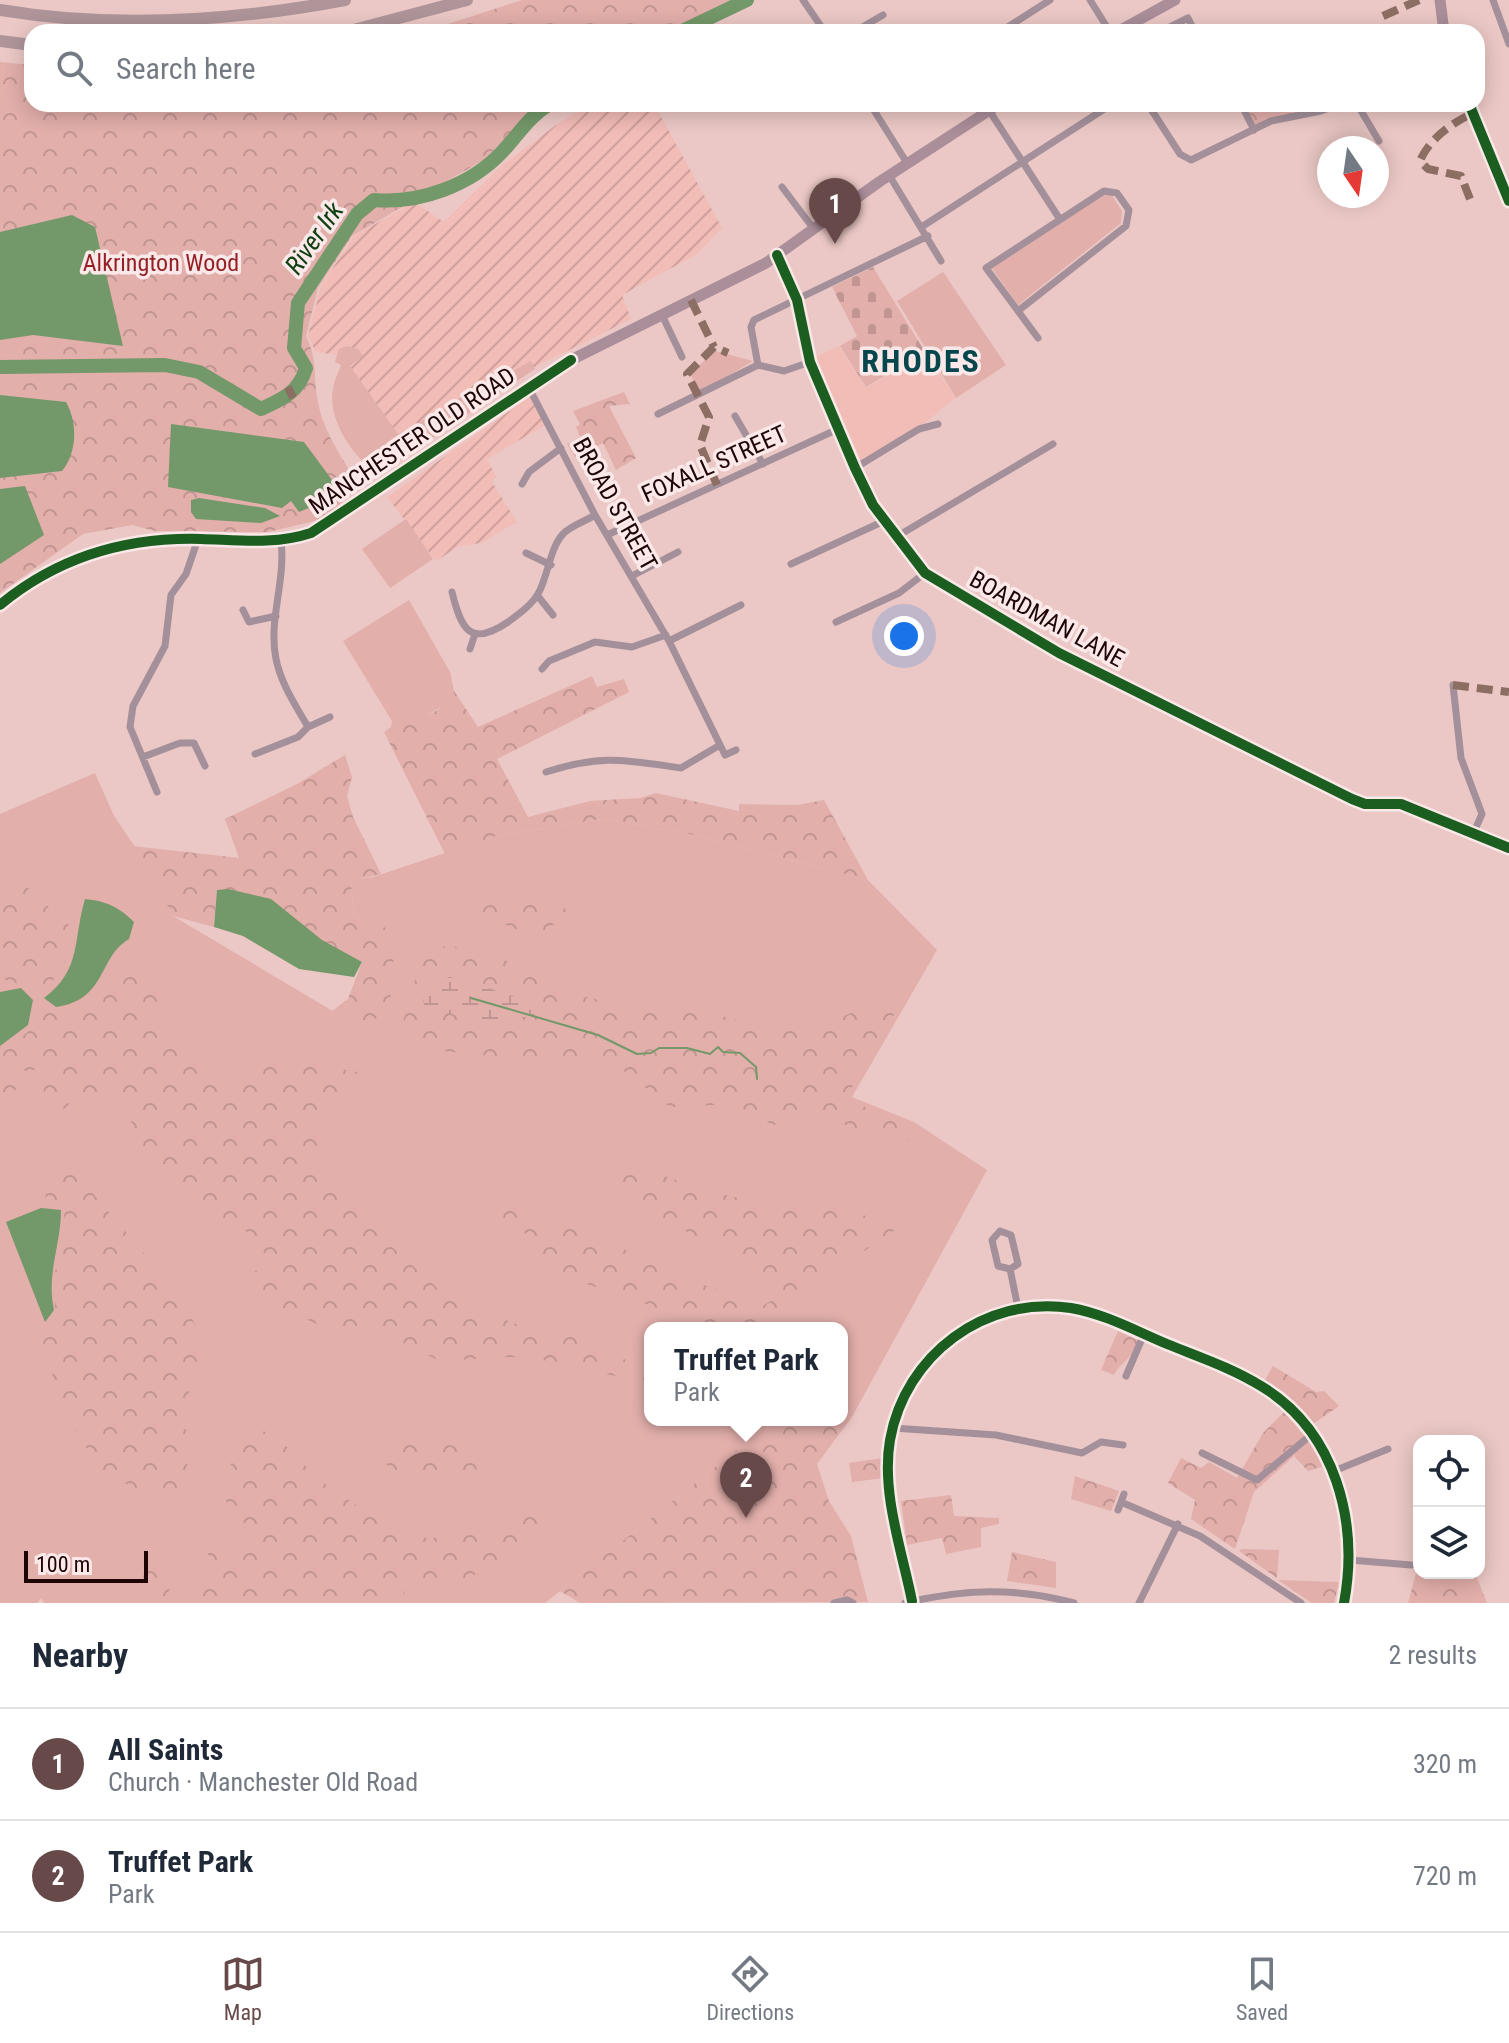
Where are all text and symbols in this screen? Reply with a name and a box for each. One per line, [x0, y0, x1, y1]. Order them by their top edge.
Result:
search box [24, 24, 1485, 112]
icon: search [52, 46, 96, 90]
text: Search here [116, 51, 256, 86]
north arrow [1317, 136, 1389, 208]
pin: 1 [809, 178, 861, 244]
water label: River Irk [279, 196, 350, 280]
park label: Alkrington Wood [83, 249, 239, 277]
district label: RHODES [861, 342, 981, 380]
street label: MANCHESTER OLD ROAD [304, 362, 520, 520]
street label: FOXALL STREET [637, 420, 791, 508]
street label: BROAD STREET [567, 433, 663, 575]
street label: BOARDMAN LANE [965, 565, 1129, 673]
your location [884, 616, 924, 656]
popup [644, 1322, 848, 1426]
text: Truffet Park [673, 1342, 819, 1377]
text: Park [673, 1377, 720, 1407]
map controls [1413, 1435, 1485, 1579]
button: locate [1413, 1435, 1485, 1507]
pin: 2 [720, 1452, 772, 1518]
button: layers [1413, 1507, 1485, 1579]
scale bar [24, 1547, 148, 1583]
text: 100 m [36, 1552, 90, 1577]
text: Nearby [32, 1635, 128, 1675]
text: 2 results [1388, 1640, 1477, 1670]
text: All Saints [108, 1732, 223, 1767]
text: 1 [51, 1749, 65, 1779]
text: 320 m [1413, 1749, 1477, 1779]
text: Church · Manchester Old Road [108, 1767, 418, 1797]
text: Truffet Park [108, 1844, 253, 1879]
text: 2 [51, 1861, 65, 1891]
text: 720 m [1413, 1861, 1477, 1891]
text: Park [108, 1879, 154, 1909]
tab: Map [221, 1952, 265, 2025]
tab: Directions [706, 1952, 794, 2025]
tab: Saved [1236, 1952, 1288, 2025]

